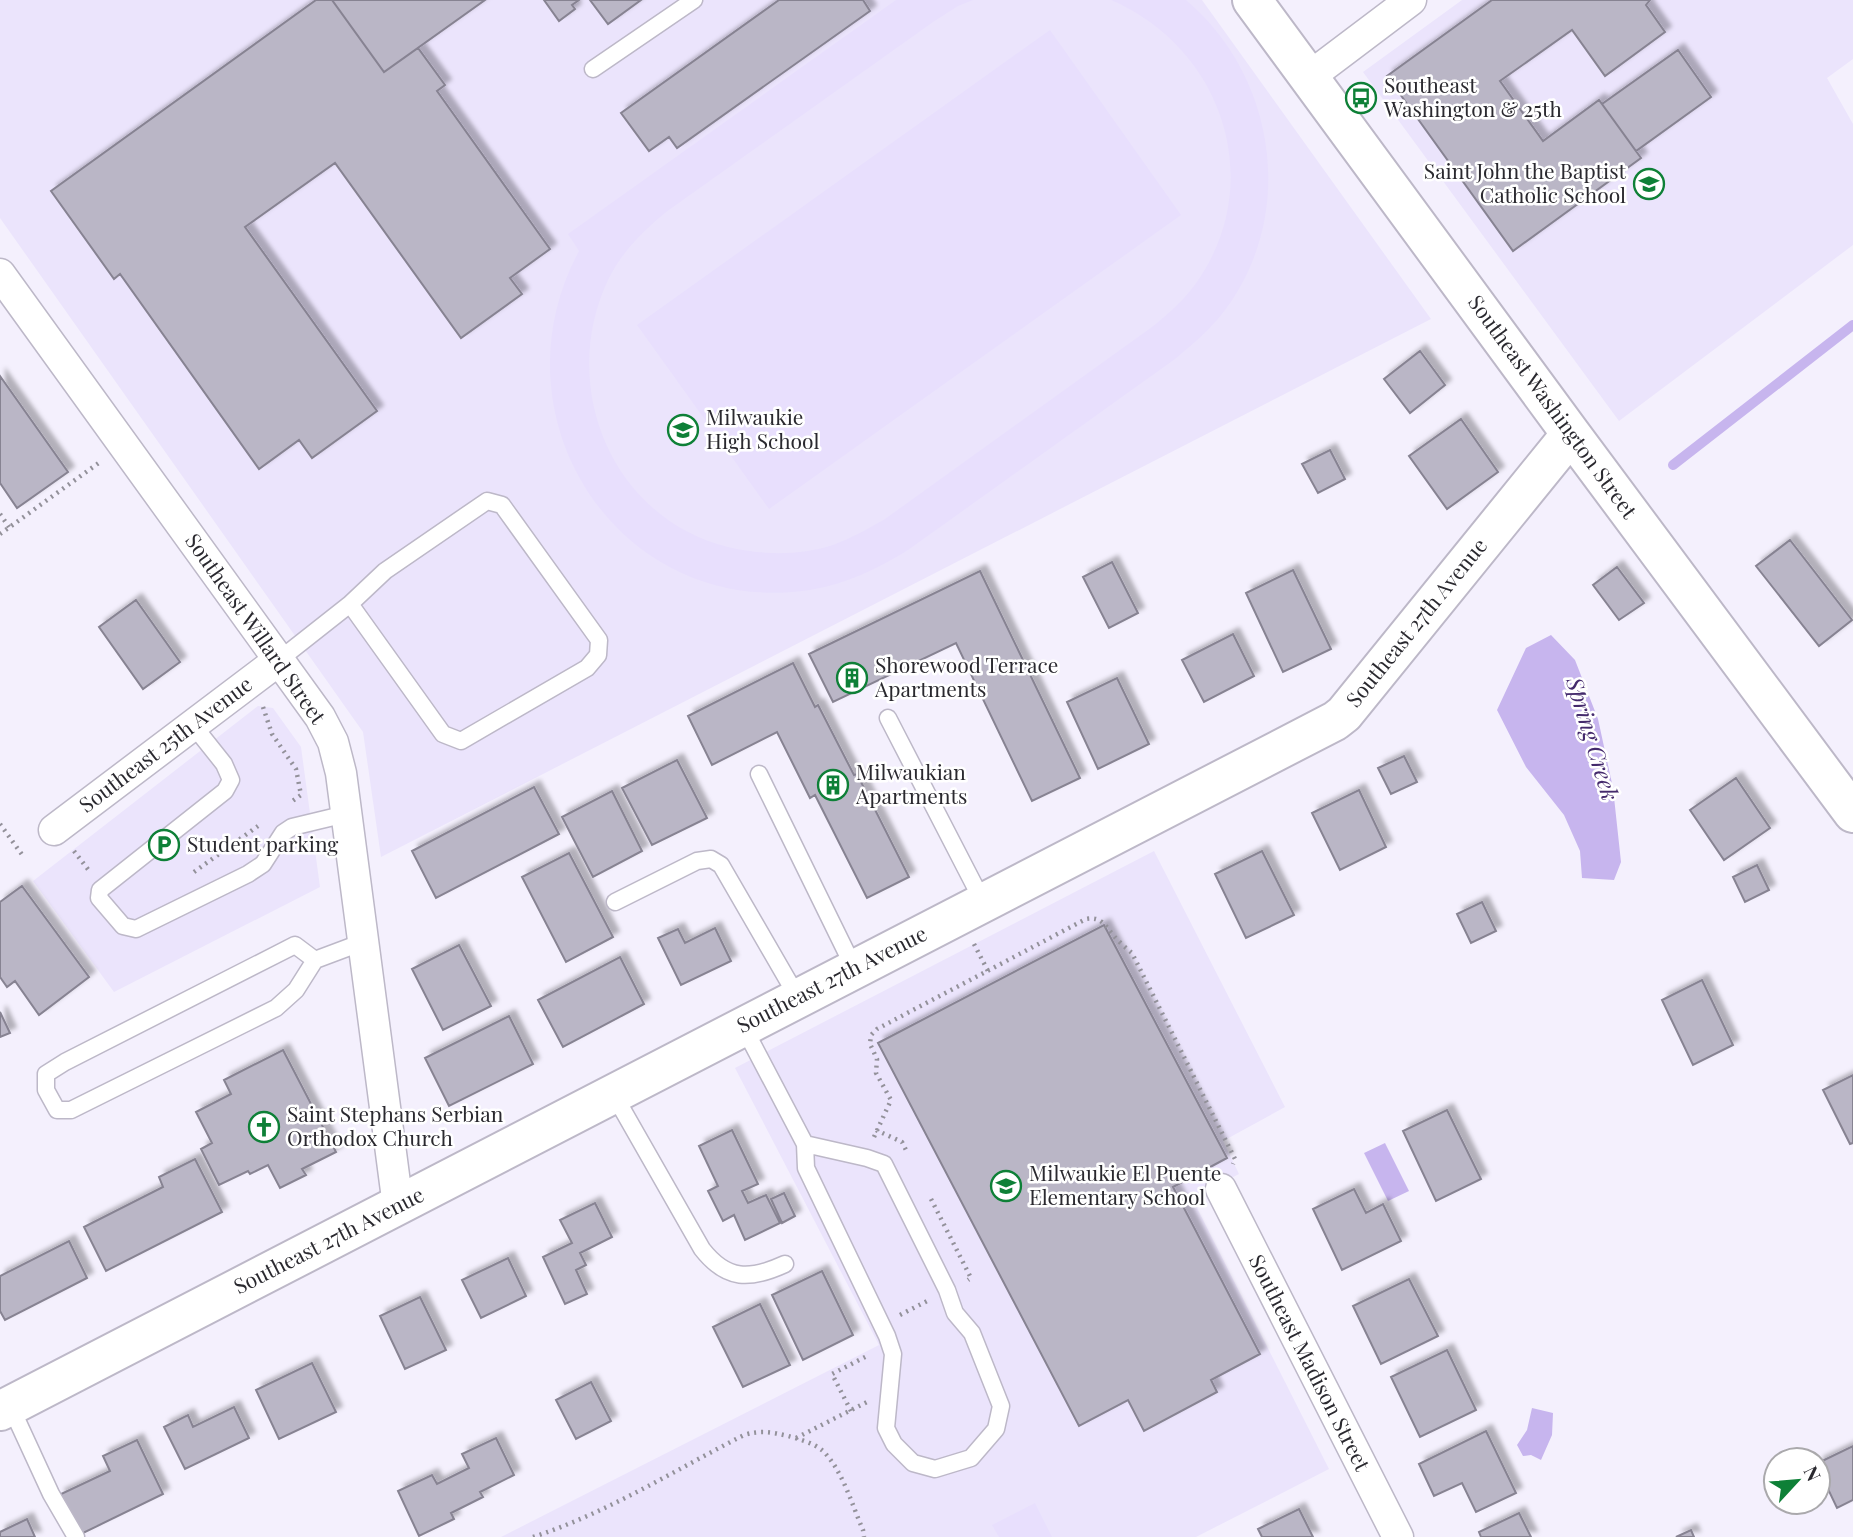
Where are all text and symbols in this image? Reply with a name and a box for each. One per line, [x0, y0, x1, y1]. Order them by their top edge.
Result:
place label: Southeast Washington & 25th [1383, 70, 1562, 122]
bus stop icon: Southeast Washington & 25th [1344, 81, 1378, 115]
place label: Saint John the Baptist Catholic School [1424, 156, 1627, 208]
school or university icon: Saint John the Baptist Catholic School [1632, 167, 1666, 201]
street label: Southeast Washington Street [1463, 288, 1645, 524]
place label: Milwaukie High School [706, 402, 819, 454]
school or university icon: Milwaukie High School [666, 413, 700, 447]
street label: Southeast Willard Street [180, 527, 333, 729]
street label: Southeast 27th Avenue [1339, 531, 1492, 712]
place label: Shorewood Terrace Apartments [874, 650, 1058, 702]
building icon: Shorewood Terrace Apartments [835, 661, 869, 695]
street label: Southeast 25th Avenue [73, 669, 257, 818]
water label: Spring Creek [1560, 672, 1627, 804]
place label: Milwaukian Apartments [855, 757, 967, 809]
building icon: Milwaukian Apartments [816, 768, 850, 802]
parking icon: Student parking [147, 828, 181, 862]
place label: Student parking [187, 829, 338, 857]
street label: Southeast 27th Avenue [731, 918, 931, 1038]
place label: Saint Stephans Serbian Orthodox Church [287, 1099, 504, 1151]
church icon: Saint Stephans Serbian Orthodox Church [247, 1110, 281, 1144]
place label: Milwaukie El Puente Elementary School [1029, 1158, 1221, 1210]
school or university icon: Milwaukie El Puente Elementary School [989, 1169, 1023, 1203]
street label: Southeast 27th Avenue [228, 1179, 428, 1299]
street label: Southeast Madison Street [1244, 1249, 1378, 1476]
north arrow [1762, 1446, 1832, 1516]
text: N [1798, 1461, 1828, 1485]

